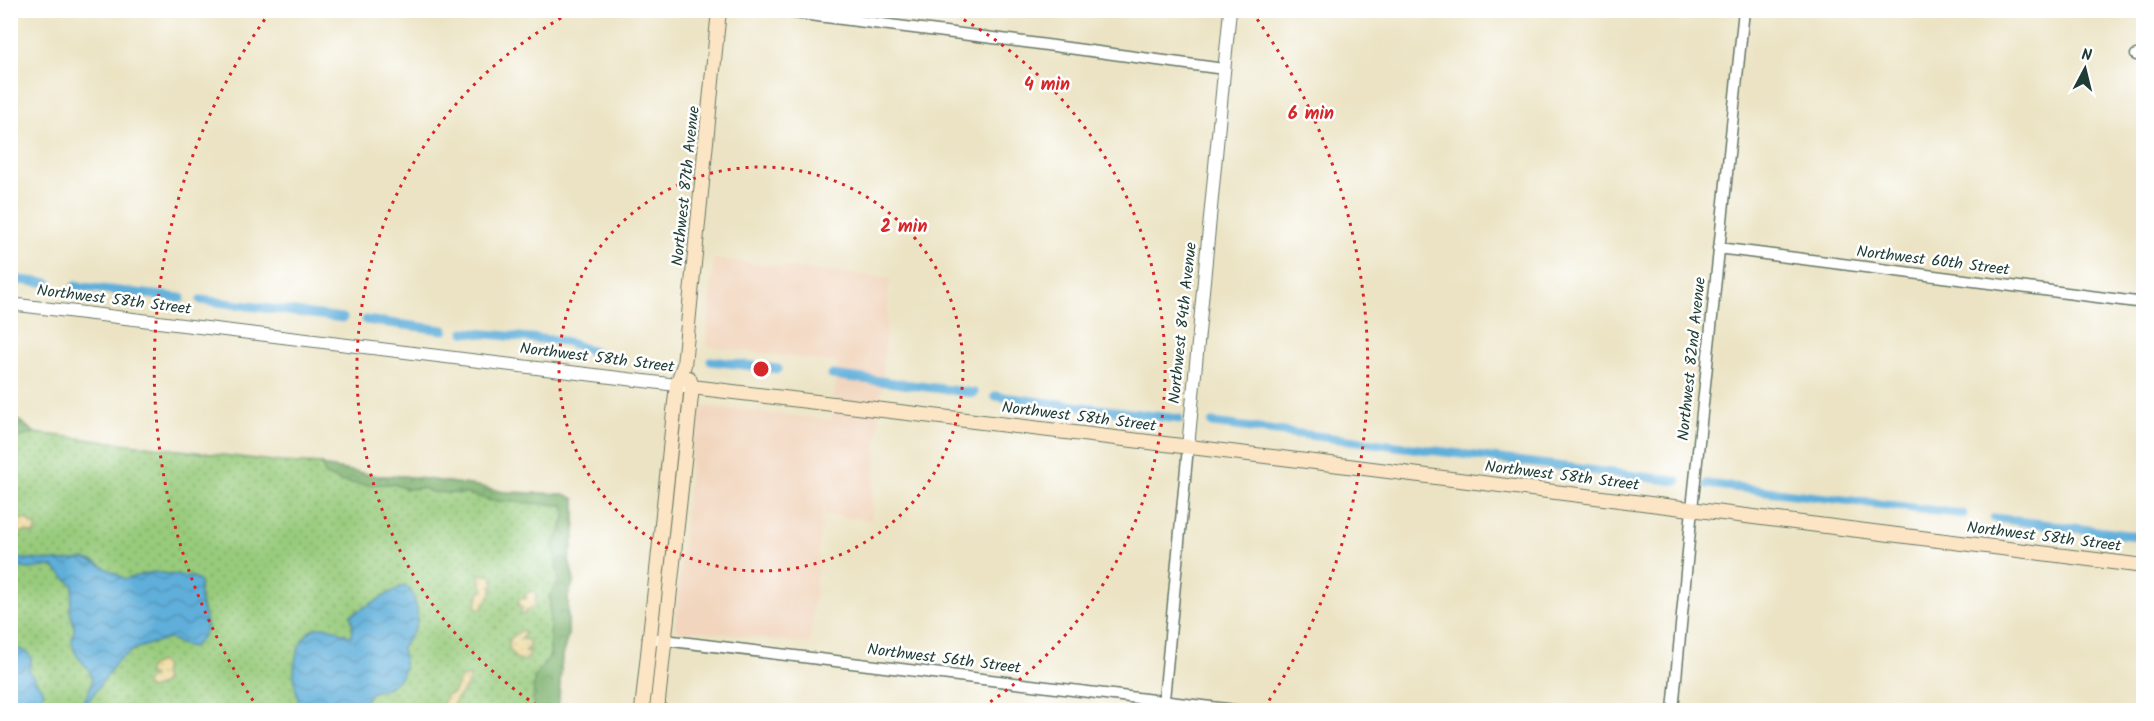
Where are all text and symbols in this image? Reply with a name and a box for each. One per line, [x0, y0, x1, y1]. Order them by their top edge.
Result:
north arrow [2055, 39, 2115, 99]
text: N [2080, 43, 2093, 69]
text: 4 min [1024, 71, 1070, 100]
text: 6 min [1288, 100, 1334, 129]
street label: Northwest 87th Avenue [665, 105, 707, 267]
text: 2 min [881, 213, 927, 242]
street label: Northwest 60th Street [1855, 239, 2012, 283]
street label: Northwest 84th Avenue [1162, 241, 1204, 405]
street label: Northwest 82nd Avenue [1671, 276, 1713, 442]
street label: Northwest 58th Street [35, 278, 194, 322]
street label: Northwest 58th Street [518, 336, 677, 380]
centre of rings [751, 359, 771, 379]
street label: Northwest 58th Street [1000, 395, 1159, 439]
street label: Northwest 58th Street [1483, 454, 1642, 498]
street label: Northwest 58th Street [1965, 515, 2124, 559]
street label: Northwest 56th Street [866, 637, 1023, 681]

